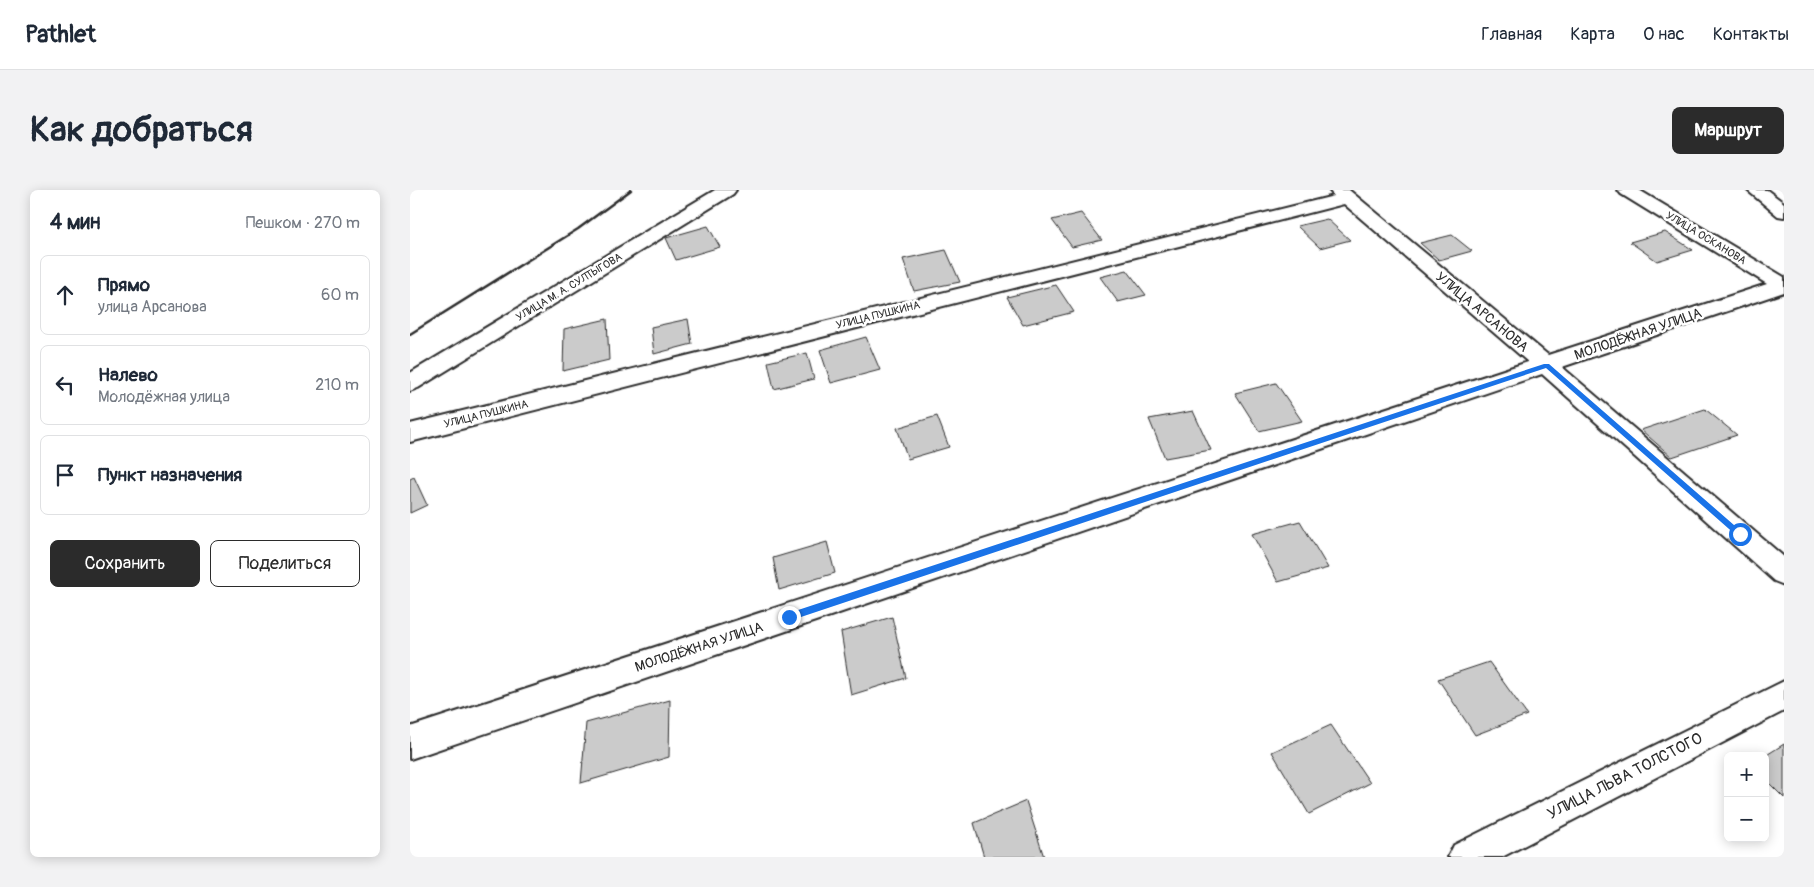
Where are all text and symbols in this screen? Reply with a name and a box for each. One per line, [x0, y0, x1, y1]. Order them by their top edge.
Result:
text: Pathlet [25, 20, 96, 49]
text: Главная [1481, 23, 1542, 46]
text: Карта [1570, 23, 1615, 46]
text: О нас [1643, 23, 1685, 46]
text: Контакты [1713, 23, 1789, 46]
button: Маршрут [1672, 107, 1784, 154]
text: Как добраться [30, 108, 253, 152]
text: 4 мин [50, 209, 100, 236]
street label: УЛИЦА ОСКАНОВА [1663, 209, 1749, 267]
text: Пешком · 270 m [246, 213, 360, 233]
street label: УЛИЦА М. А. СУЛТЫГОВА [514, 250, 624, 324]
street label: УЛИЦА АРСАНОВА [1432, 268, 1532, 356]
text: Прямо [98, 273, 150, 297]
icon: ahead [51, 281, 79, 309]
text: 60 m [321, 285, 359, 305]
text: улица Арсанова [98, 297, 207, 317]
street label: УЛИЦА ПУШКИНА [835, 298, 921, 332]
street label: МОЛОДЁЖНАЯ УЛИЦА [1572, 304, 1704, 364]
text: Налево [98, 363, 158, 387]
icon: left [51, 371, 79, 399]
text: 210 m [315, 375, 359, 395]
text: Молодёжная улица [98, 387, 230, 407]
street label: УЛИЦА ПУШКИНА [443, 397, 529, 431]
icon: arrive [51, 461, 79, 489]
text: Пункт назначения [98, 463, 242, 487]
route start [1729, 523, 1752, 546]
button: Сохранить [50, 540, 200, 587]
button: Поделиться [210, 540, 360, 587]
route end [778, 606, 801, 629]
street label: МОЛОДЁЖНАЯ УЛИЦА [633, 618, 765, 676]
street label: УЛИЦА ЛЬВА ТОЛСТОГО [1544, 728, 1706, 824]
map controls [1724, 752, 1769, 842]
button: + [1724, 752, 1769, 797]
button: − [1724, 797, 1769, 842]

